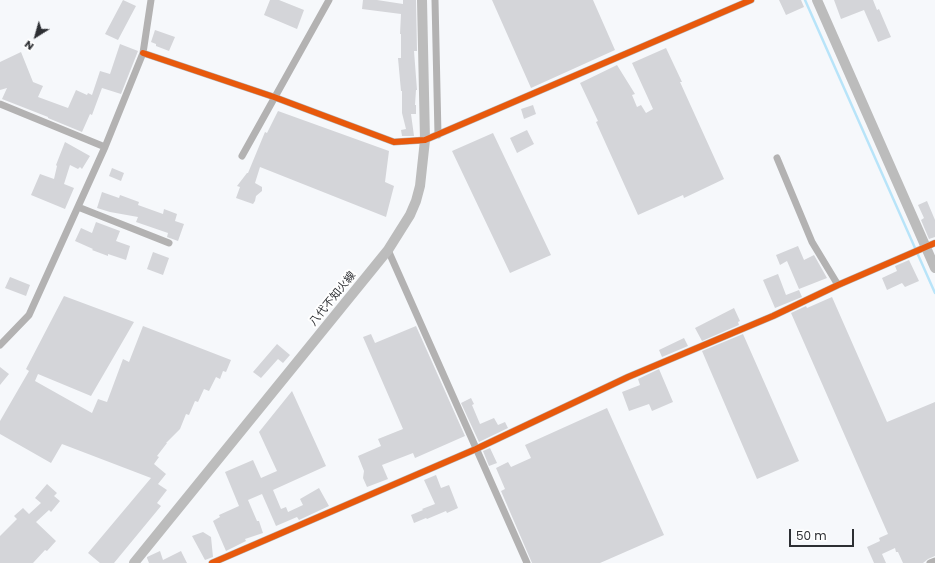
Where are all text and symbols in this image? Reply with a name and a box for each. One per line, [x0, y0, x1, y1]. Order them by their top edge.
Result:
north arrow [16, 16, 56, 56]
text: N [21, 37, 37, 54]
street label: 八代不知火線 [307, 269, 359, 329]
scale bar [791, 521, 856, 547]
text: 50 m [796, 527, 827, 544]

